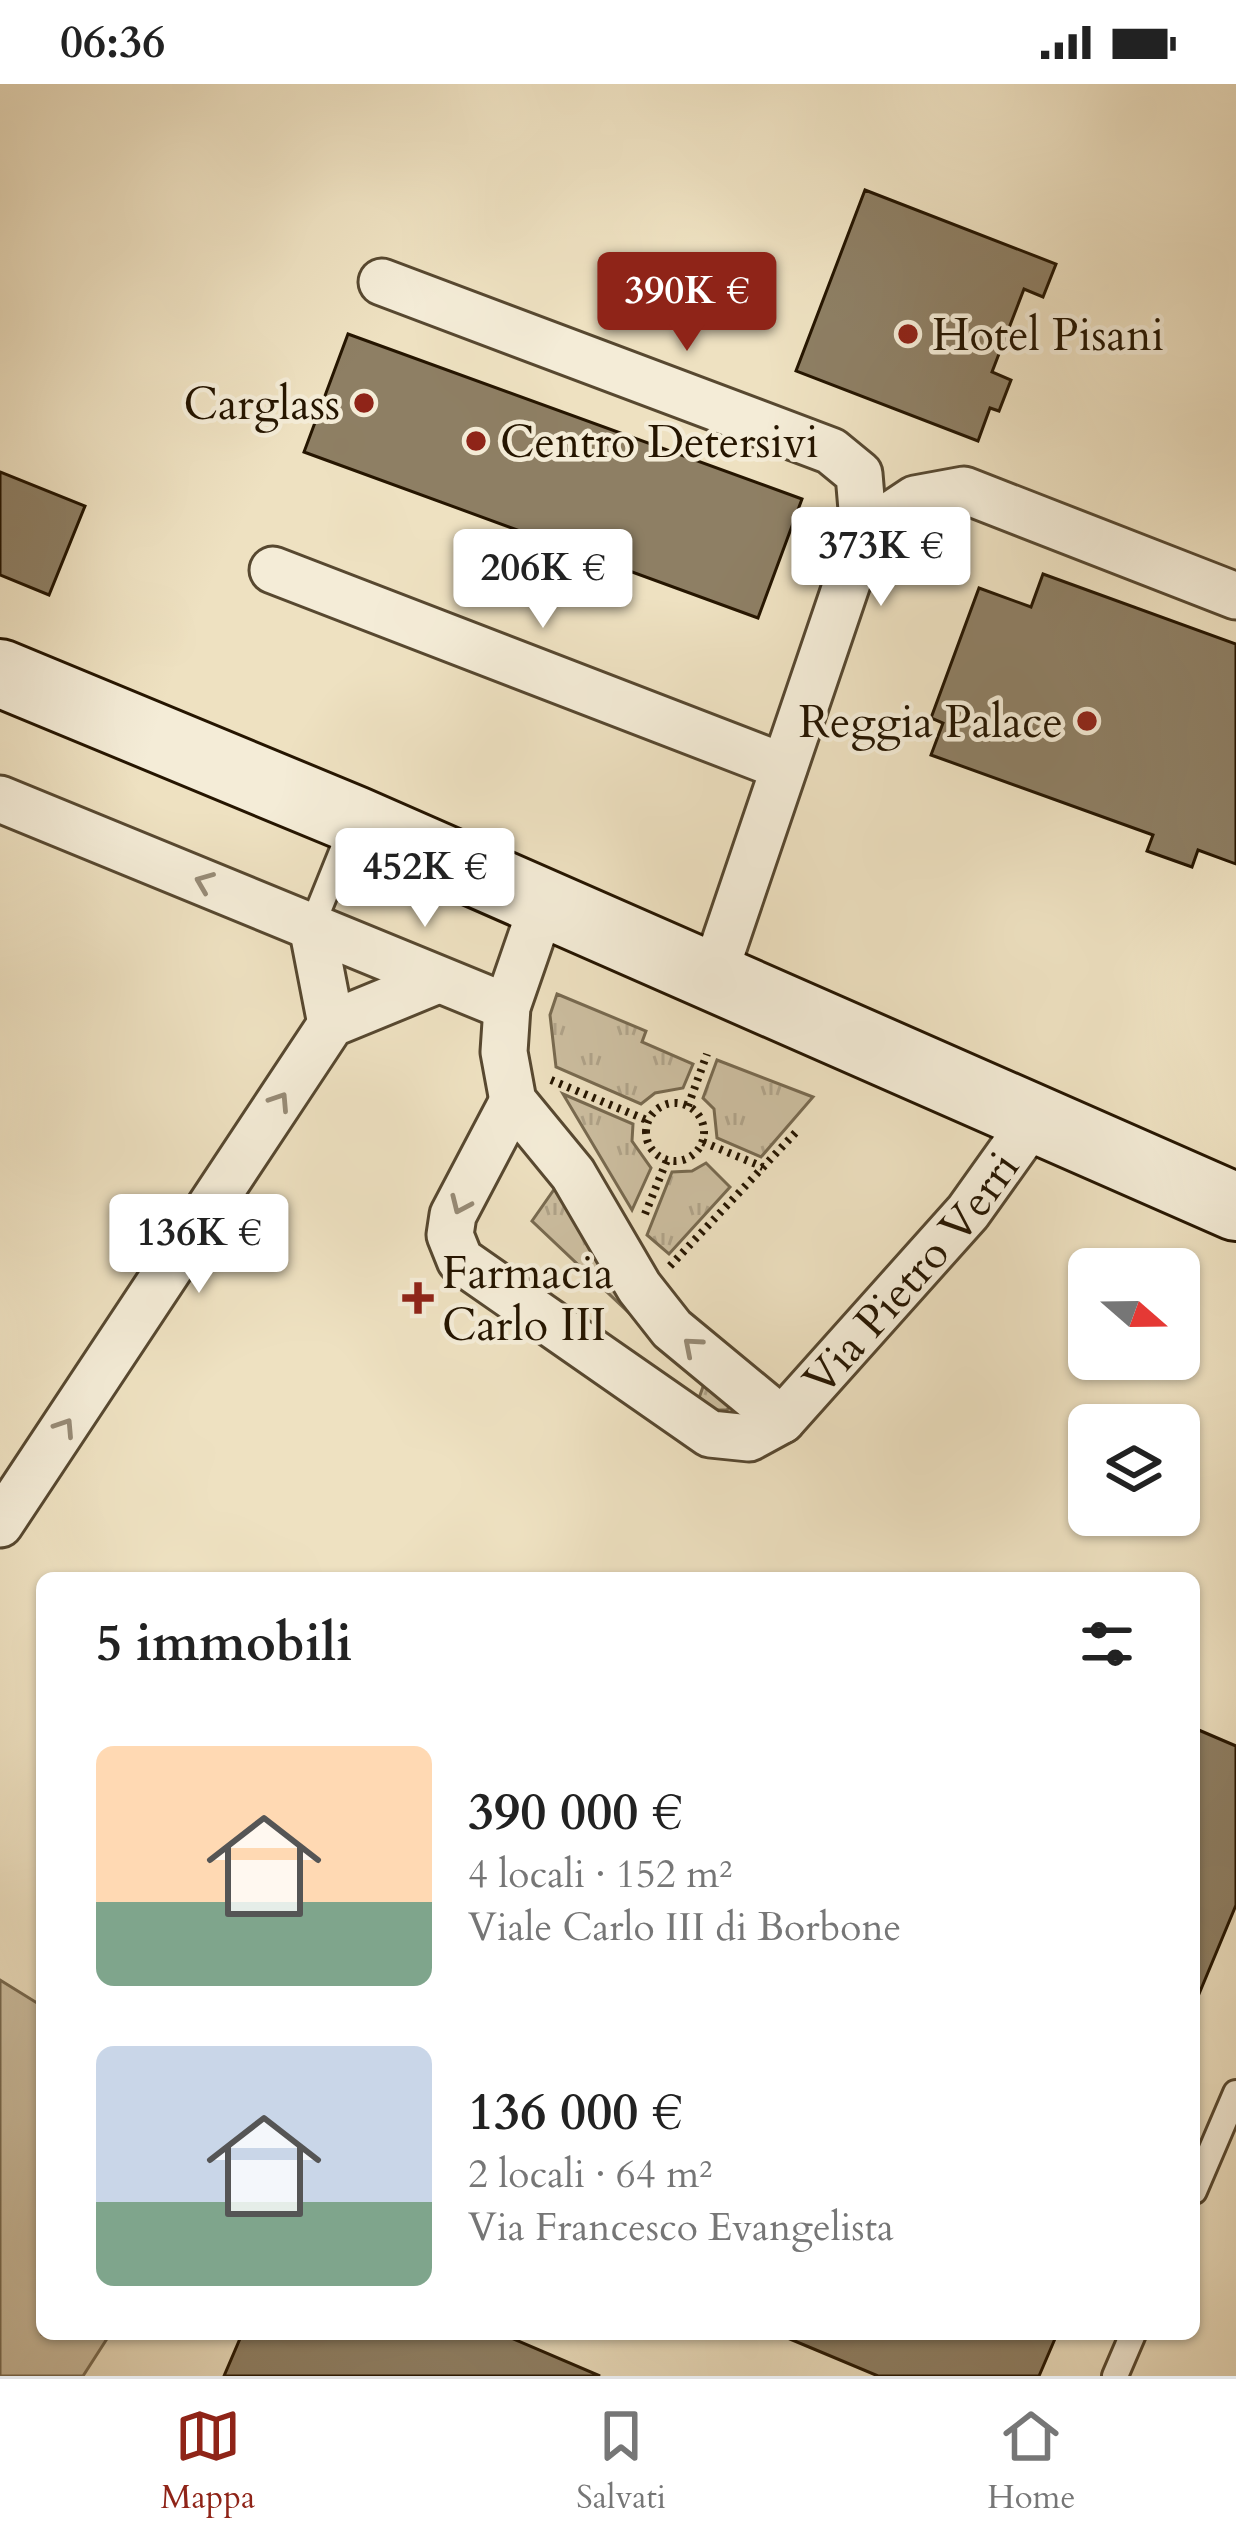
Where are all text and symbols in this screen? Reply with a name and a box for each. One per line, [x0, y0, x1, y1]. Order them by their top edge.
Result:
text: 06:36 [60, 12, 165, 73]
pin: 390K € [589, 252, 785, 354]
text: 390K € [624, 264, 750, 317]
place label: Hotel Pisani [932, 305, 1164, 366]
marker: Hotel Pisani [895, 321, 921, 347]
place label: Carglass [184, 374, 340, 435]
marker: Carglass [351, 390, 377, 416]
place label: Centro Detersivi [500, 412, 819, 473]
marker: Centro Detersivi [463, 428, 489, 454]
pin: 373K € [783, 507, 979, 609]
text: 373K € [818, 519, 944, 572]
pin: 206K € [445, 529, 641, 631]
text: 206K € [480, 541, 606, 594]
place label: Reggia Palace [799, 692, 1063, 753]
marker: Reggia Palace [1074, 708, 1100, 734]
pin: 452K € [327, 828, 523, 930]
text: 452K € [362, 840, 488, 893]
one-way arrow [195, 872, 216, 896]
one-way arrow [265, 1093, 287, 1115]
street label: Via Pietro Verri [790, 1140, 1034, 1408]
one-way arrow [450, 1193, 474, 1214]
pin: 136K € [101, 1194, 297, 1296]
text: 136K € [136, 1206, 262, 1259]
place label: Farmacia Carlo III [442, 1243, 614, 1356]
north arrow [1068, 1248, 1200, 1380]
map controls [1068, 1248, 1200, 1536]
marker: Farmacia Carlo III [405, 1285, 431, 1311]
one-way arrow [684, 1339, 706, 1360]
button: layers [1068, 1404, 1200, 1536]
one-way arrow [50, 1418, 72, 1440]
text: 5 immobili [96, 1609, 352, 1679]
icon: filters [1074, 1611, 1140, 1677]
text: 390 000 € [468, 1778, 682, 1848]
icon: home [192, 1794, 336, 1938]
text: 4 locali · 152 m² [468, 1848, 732, 1901]
text: Viale Carlo III di Borbone [468, 1901, 901, 1954]
text: 136 000 € [468, 2078, 682, 2148]
icon: home [192, 2094, 336, 2238]
text: 2 locali · 64 m² [468, 2148, 712, 2201]
text: Via Francesco Evangelista [468, 2201, 894, 2254]
tab: Mappa [161, 2403, 255, 2520]
tab: Salvati [576, 2403, 666, 2520]
tab: Home [987, 2403, 1075, 2520]

